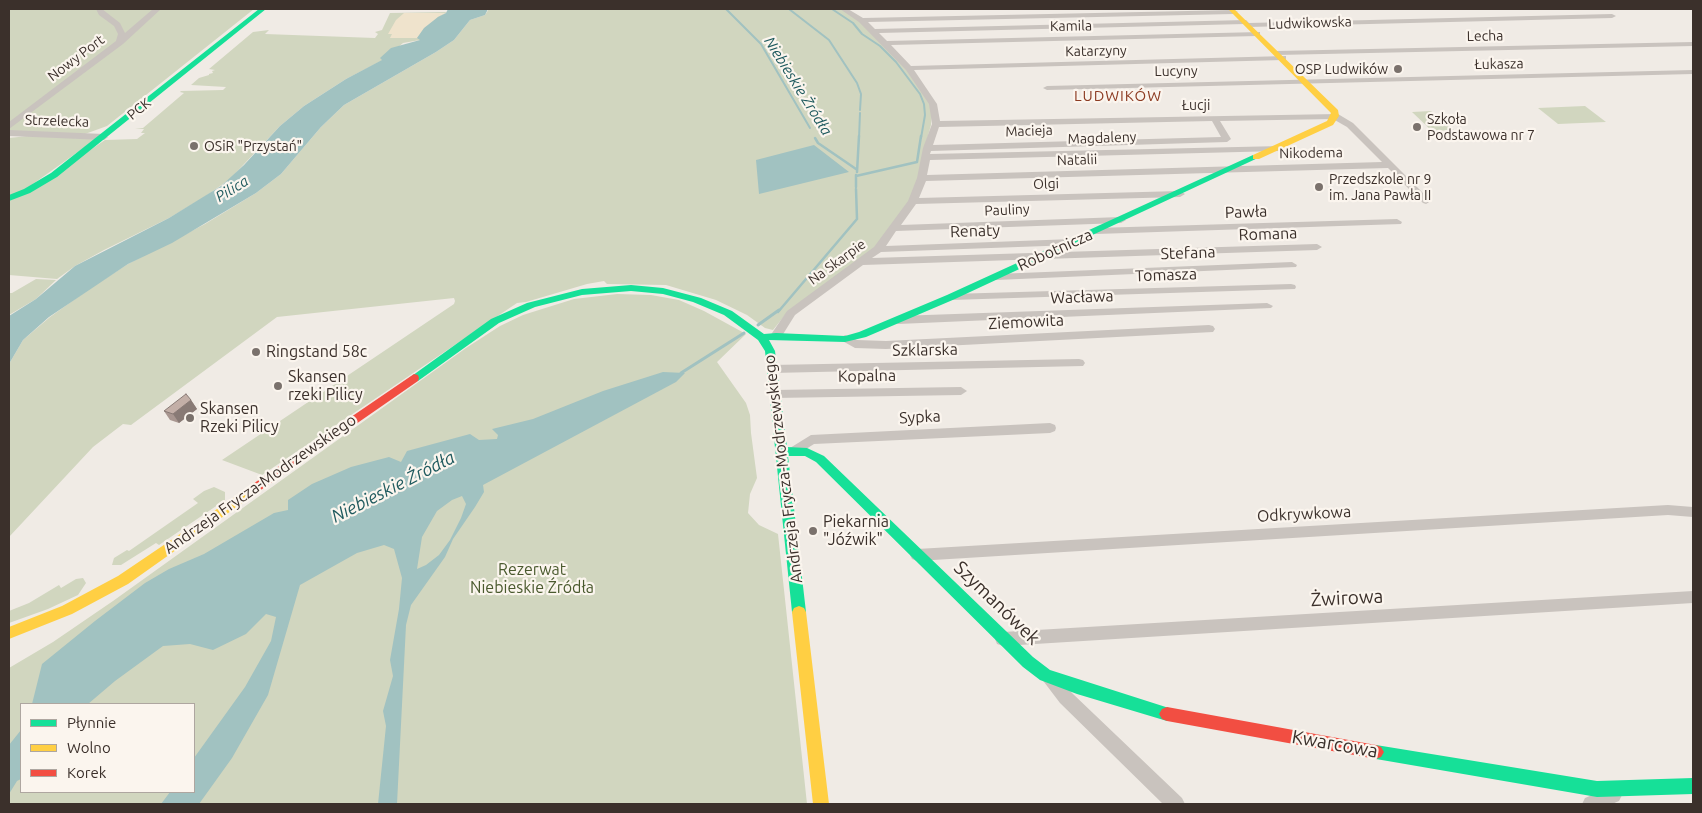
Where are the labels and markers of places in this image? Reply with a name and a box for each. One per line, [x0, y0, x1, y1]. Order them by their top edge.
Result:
place label: OSP Ludwików [1295, 61, 1388, 77]
marker: OSP Ludwików [1392, 63, 1404, 75]
place label: Szkoła Podstawowa nr 7 [1427, 111, 1535, 144]
marker: Szkoła Podstawowa nr 7 [1411, 121, 1423, 133]
place label: OSiR "Przystań" [204, 138, 302, 154]
marker: OSiR "Przystań" [188, 140, 200, 152]
place label: Przedszkole nr 9 im. Jana Pawła II [1329, 171, 1431, 203]
marker: Przedszkole nr 9 im. Jana Pawła II [1313, 181, 1325, 193]
place label: Ringstand 58c [266, 342, 367, 362]
marker: Ringstand 58c [250, 346, 262, 358]
place label: Skansen rzeki Pilicy [288, 367, 363, 405]
marker: Skansen rzeki Pilicy [272, 380, 284, 392]
place label: Skansen Rzeki Pilicy [200, 399, 279, 437]
marker: Skansen Rzeki Pilicy [184, 412, 196, 424]
place label: Piekarnia "Jóźwik" [823, 512, 889, 550]
marker: Piekarnia "Jóźwik" [807, 525, 819, 537]

